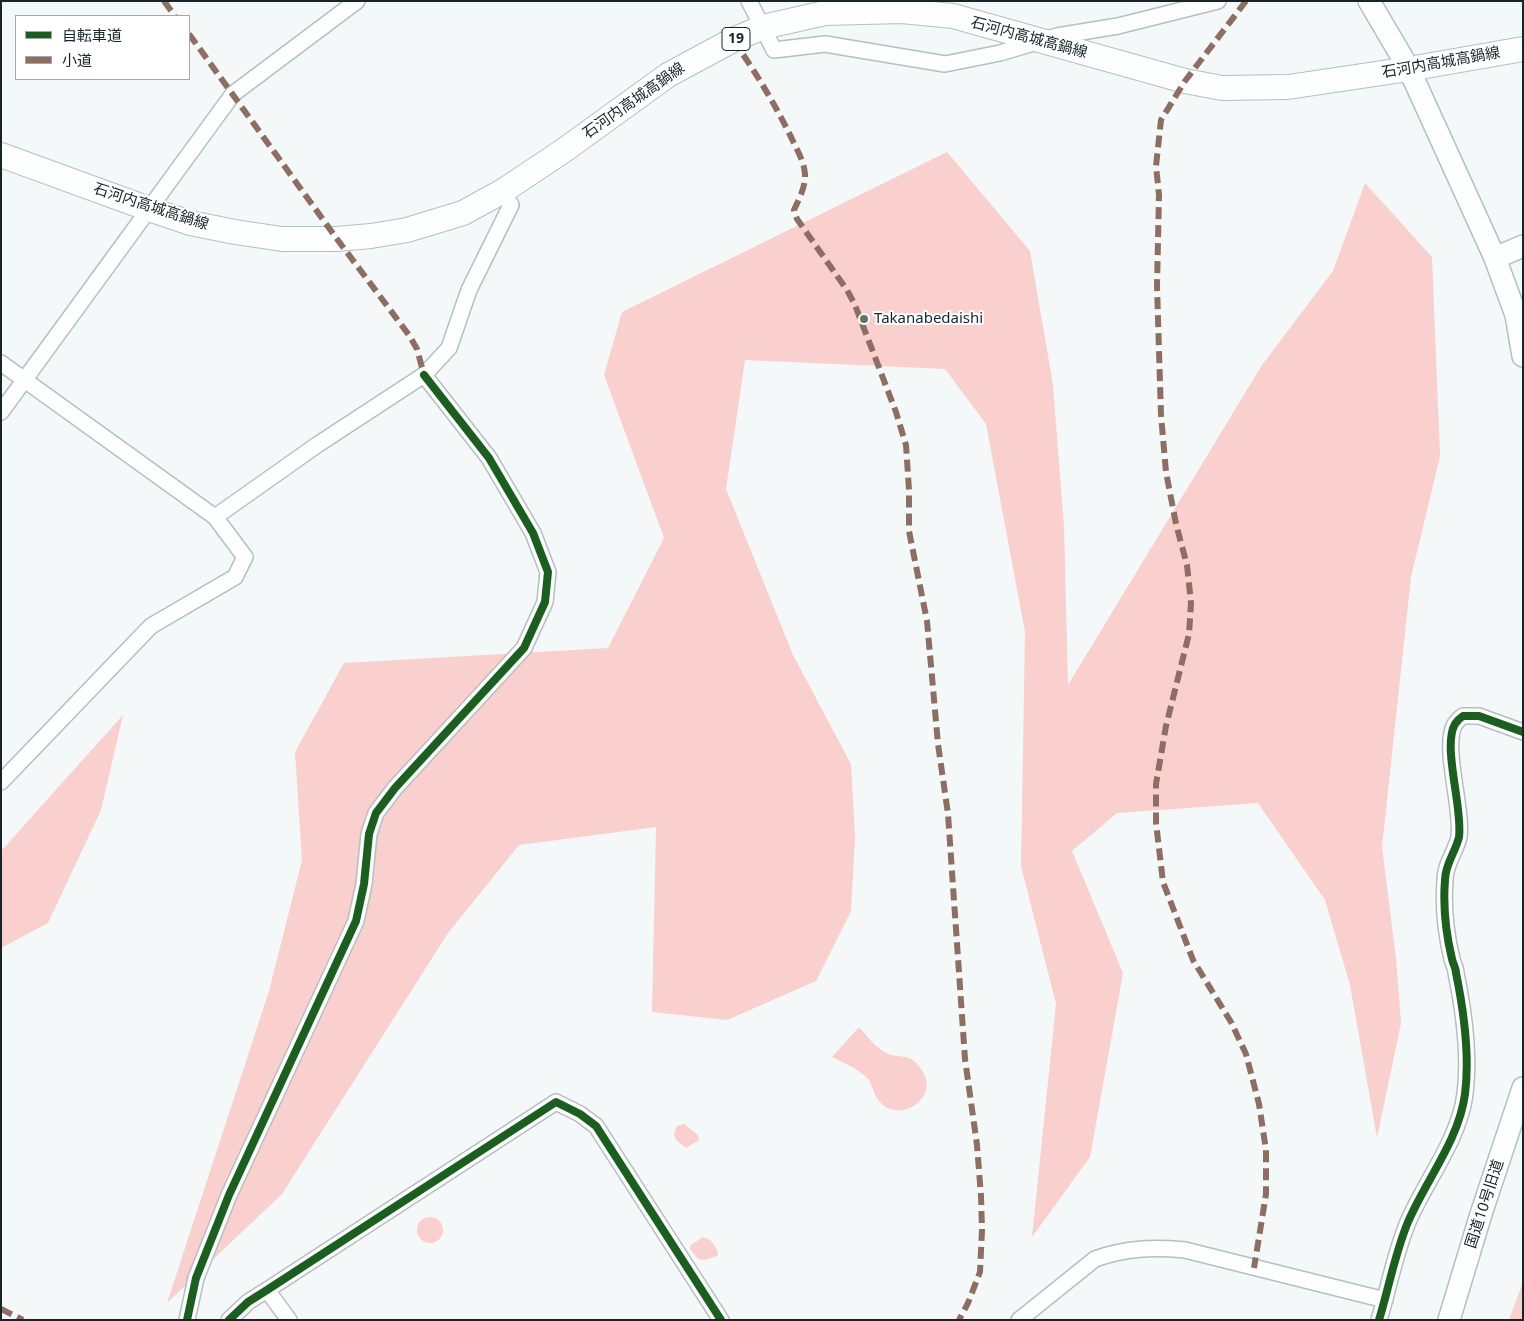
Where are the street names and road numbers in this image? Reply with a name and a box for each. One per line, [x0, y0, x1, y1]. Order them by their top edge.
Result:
street label: 石河内高城高鍋線 [969, 14, 1089, 62]
road number: 19 [722, 28, 750, 50]
street label: 石河内高城高鍋線 [1380, 44, 1502, 82]
street label: 石河内高城高鍋線 [580, 59, 688, 143]
street label: 石河内高城高鍋線 [91, 180, 211, 234]
street label: 国道10号旧道 [1462, 1157, 1508, 1251]

